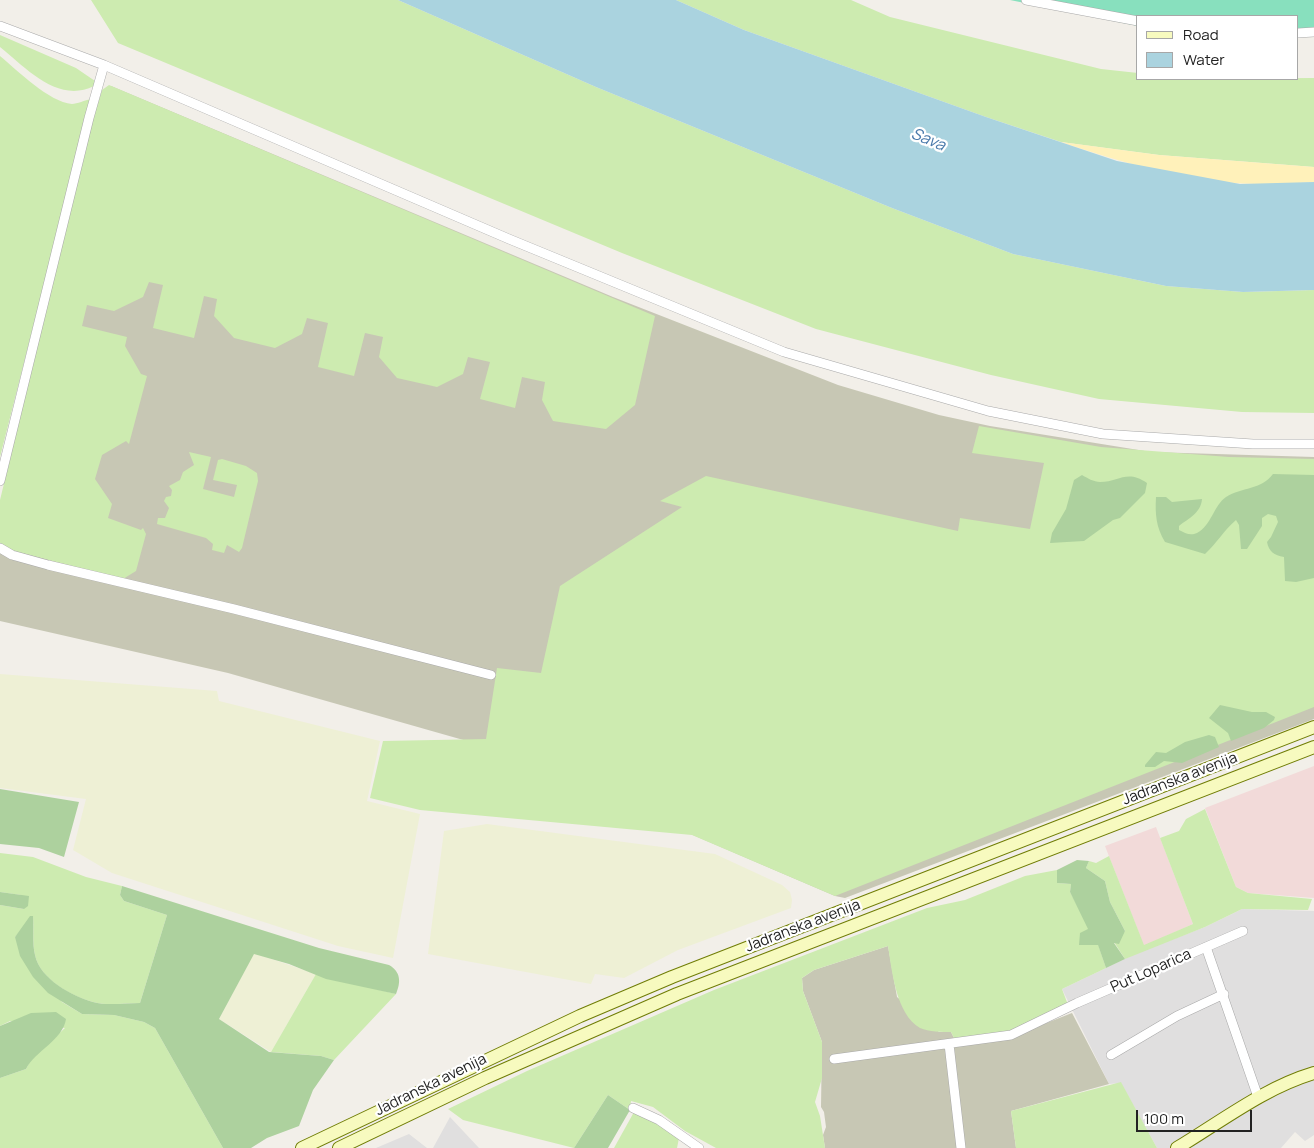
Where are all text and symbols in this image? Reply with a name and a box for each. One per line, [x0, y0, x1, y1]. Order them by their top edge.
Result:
legend [1136, 15, 1299, 80]
text: Road [1183, 24, 1219, 45]
text: Water [1183, 49, 1225, 70]
water label: Sava [908, 125, 948, 155]
street label: Jadranska avenija [1120, 749, 1240, 809]
street label: Jadranska avenija [743, 896, 863, 956]
street label: Put Loparica [1108, 945, 1194, 997]
street label: Jadranska avenija [372, 1050, 490, 1120]
scale bar [1139, 1100, 1255, 1132]
text: 100 m [1144, 1108, 1184, 1129]

